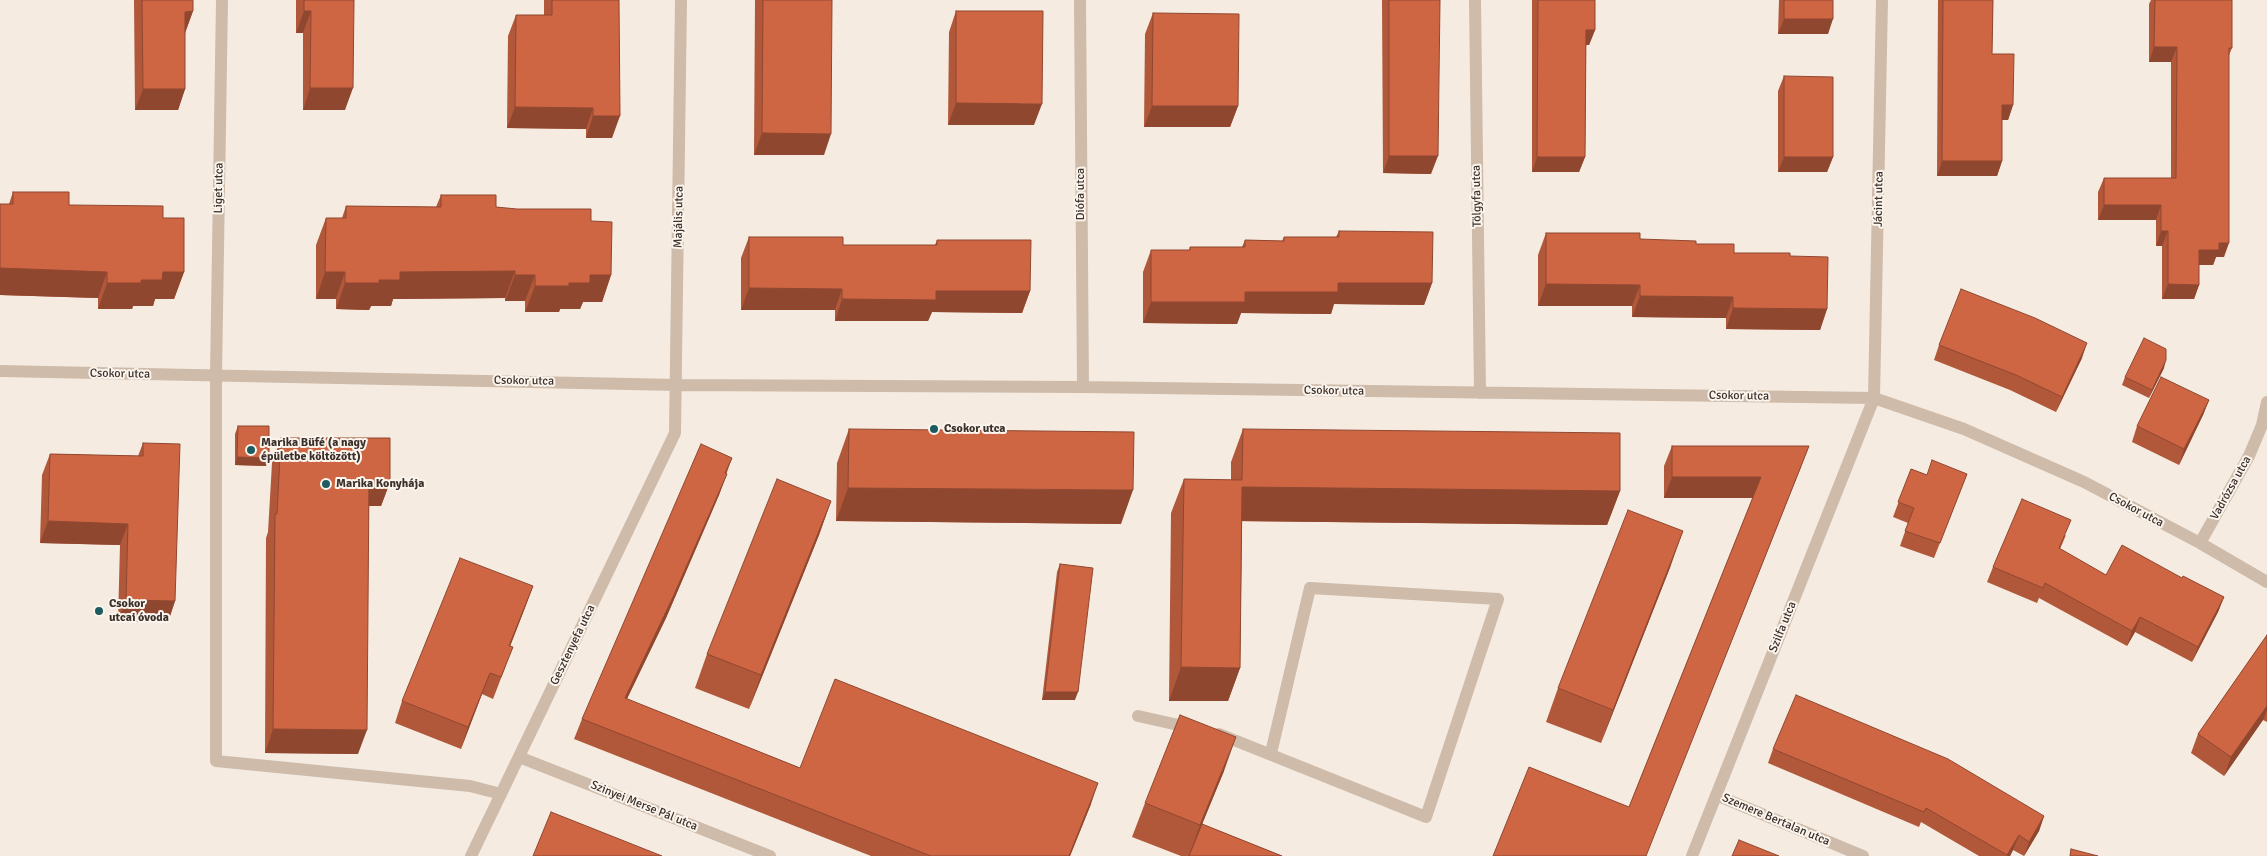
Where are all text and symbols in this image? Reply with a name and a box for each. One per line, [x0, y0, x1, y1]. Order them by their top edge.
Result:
street label: Liget utca [211, 162, 227, 214]
street label: Tölgyfa utca [1469, 165, 1485, 227]
street label: Diófa utca [1074, 168, 1088, 220]
street label: Jácint utca [1871, 171, 1887, 227]
street label: Majális utca [671, 186, 687, 248]
street label: Csokor utca [90, 366, 150, 382]
street label: Csokor utca [494, 373, 554, 389]
street label: Csokor utca [1304, 383, 1364, 399]
street label: Csokor utca [1709, 388, 1769, 404]
place label: Csokor utca [944, 422, 1005, 436]
marker: Csokor utca [928, 423, 940, 435]
place label: Marika Büfé (a nagy épületbe költözött) [261, 436, 366, 464]
marker: Marika Büfé (a nagy épületbe költözött) [245, 444, 257, 456]
street label: Vadrózsa utca [2208, 454, 2254, 522]
place label: Marika Konyhája [336, 477, 424, 491]
marker: Marika Konyhája [320, 478, 332, 490]
street label: Csokor utca [2106, 490, 2166, 530]
place label: Csokor utcai óvoda [109, 597, 169, 625]
street label: Szilfa utca [1766, 599, 1800, 655]
street label: Gesztenyefa utca [547, 603, 599, 687]
marker: Csokor utcai óvoda [93, 605, 105, 617]
street label: Szinyei Merse Pál utca [588, 778, 700, 834]
street label: Szemere Bertalan utca [1720, 791, 1832, 849]

